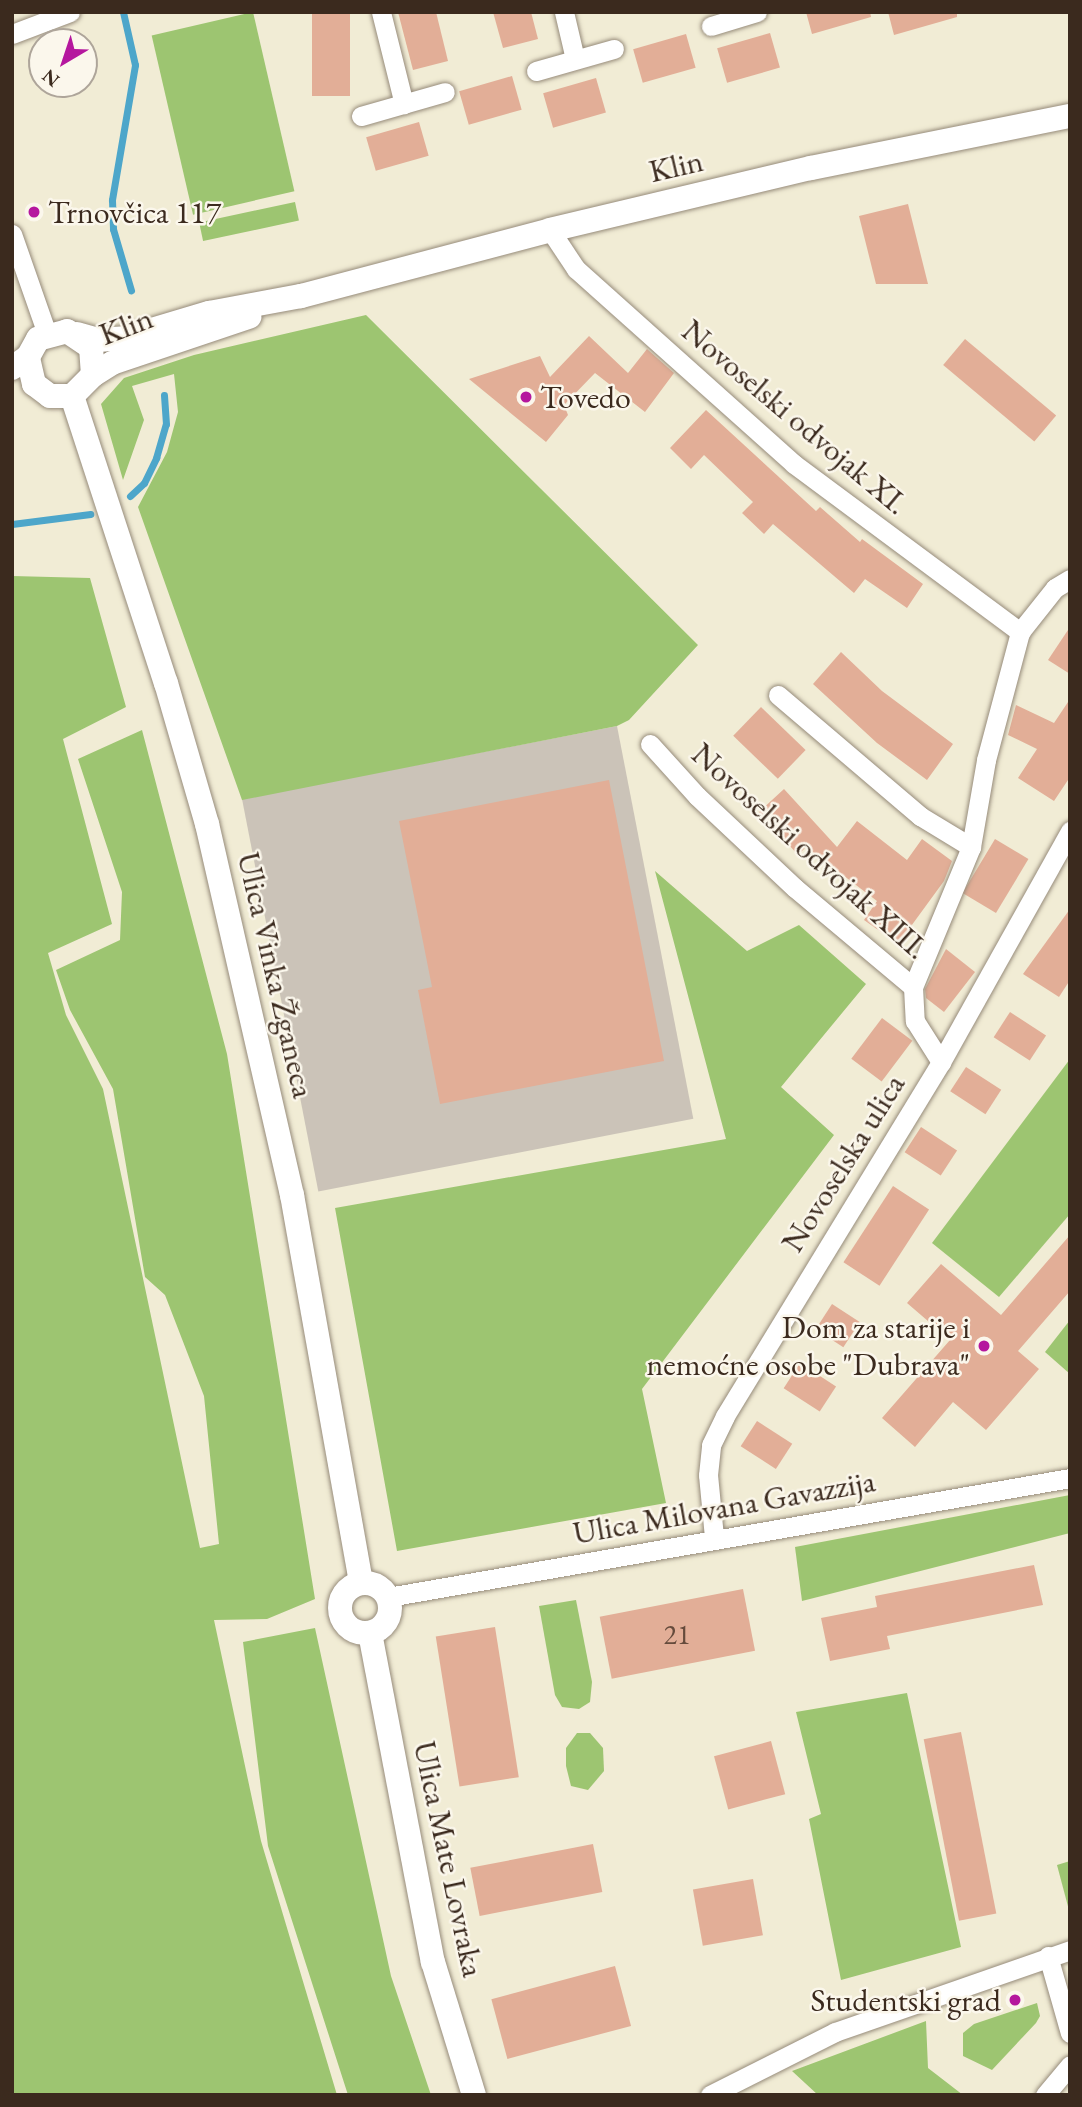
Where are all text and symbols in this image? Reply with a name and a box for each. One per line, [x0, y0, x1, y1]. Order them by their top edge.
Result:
north arrow [28, 28, 98, 98]
text: N [37, 64, 65, 93]
street label: Klin [645, 141, 707, 191]
place label: Trnovčica 117 [48, 193, 221, 231]
marker: Trnovčica 117 [26, 204, 42, 220]
street label: Klin [94, 298, 158, 354]
street label: Novoselski odvojak XI. [674, 311, 916, 523]
place label: Tovedo [540, 378, 631, 416]
marker: Tovedo [518, 389, 534, 405]
street label: Novoselski odvojak XIII. [684, 735, 936, 967]
street label: Ulica Vinka Žganeca [229, 848, 323, 1102]
street label: Novoselska ulica [773, 1067, 913, 1259]
place label: Dom za starije i nemoćne osobe "Dubrava" [646, 1309, 970, 1384]
marker: Dom za starije i nemoćne osobe "Dubrava" [976, 1338, 992, 1354]
street label: Ulica Milovana Gavazzija [570, 1462, 878, 1552]
house number: 21 [664, 1617, 690, 1651]
street label: Ulica Mate Lovraka [405, 1738, 493, 1980]
place label: Studentski grad [810, 1981, 1001, 2019]
marker: Studentski grad [1007, 1992, 1023, 2008]

